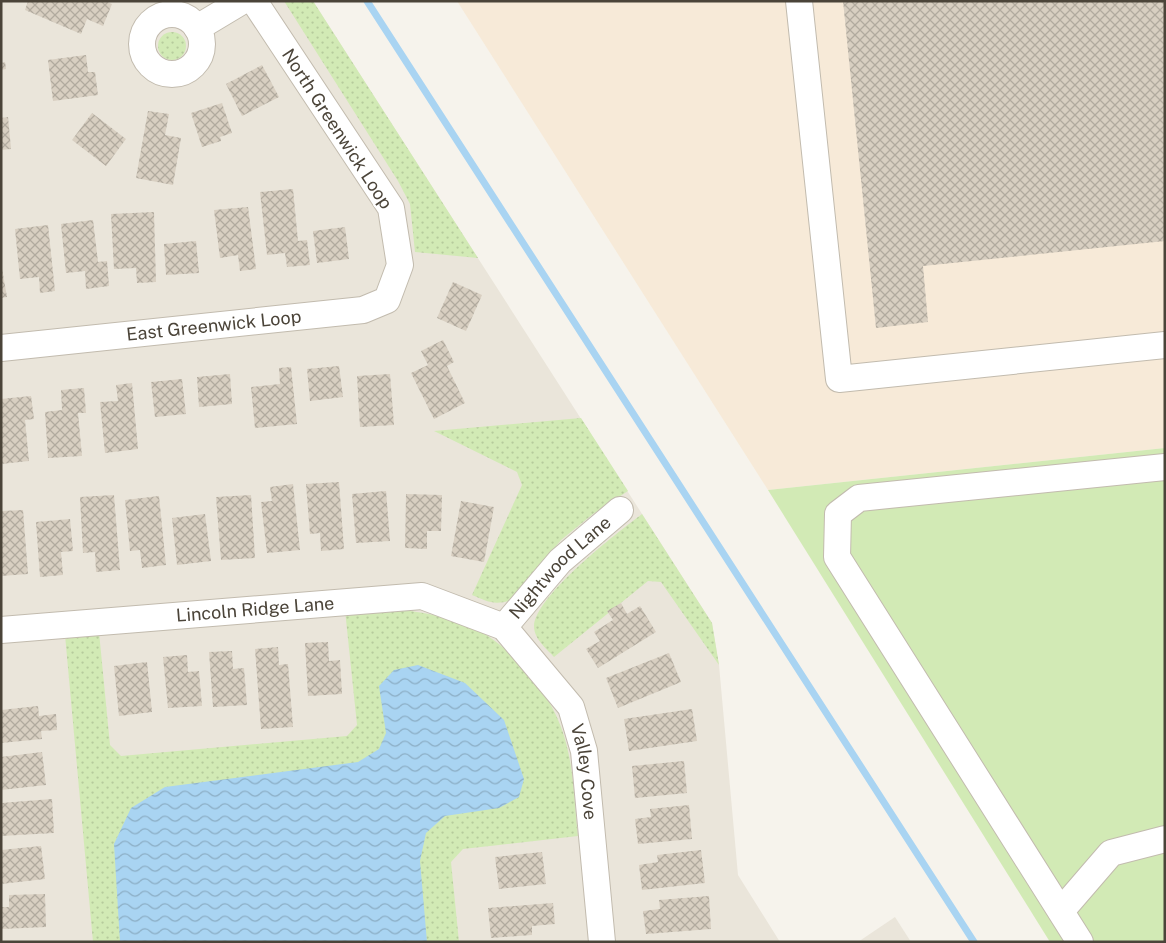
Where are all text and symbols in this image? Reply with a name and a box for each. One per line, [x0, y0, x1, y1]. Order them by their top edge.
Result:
street label: North Greenwick Loop [278, 45, 397, 213]
street label: East Greenwick Loop [125, 306, 302, 345]
street label: Nightwood Lane [505, 511, 615, 623]
street label: Lincoln Ridge Lane [175, 592, 335, 626]
street label: Valley Cove [567, 721, 601, 821]

